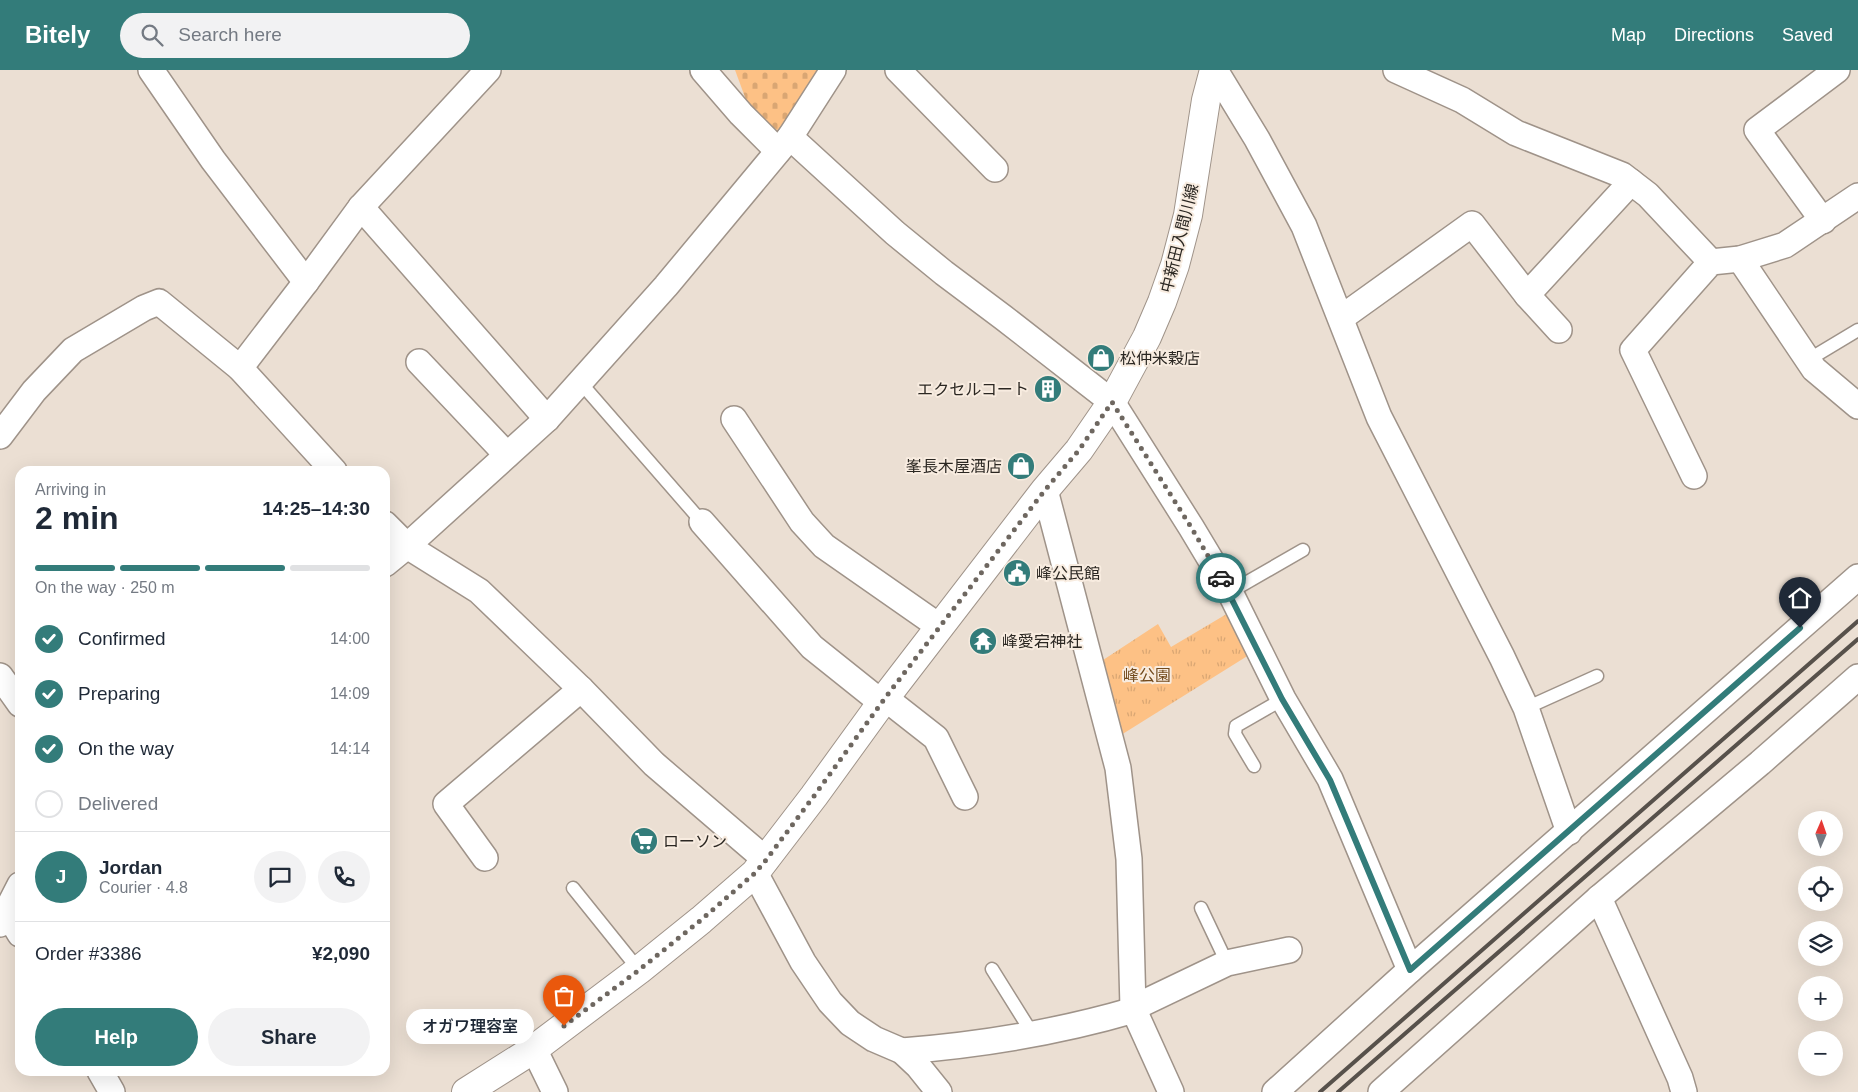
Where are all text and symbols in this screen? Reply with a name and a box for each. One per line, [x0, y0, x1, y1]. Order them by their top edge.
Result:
search box [120, 13, 470, 58]
text: Bitely [25, 21, 90, 48]
icon: search [138, 21, 166, 49]
text: Search here [178, 24, 282, 45]
text: Map [1611, 25, 1646, 45]
text: Directions [1674, 25, 1754, 45]
text: Saved [1782, 25, 1833, 45]
street label: 中新田入間川線 [1158, 182, 1201, 295]
shop icon: 松仲米穀店 [1086, 343, 1116, 373]
place label: 松仲米穀店 [1120, 350, 1200, 367]
building icon: エクセルコート [1033, 374, 1063, 404]
place label: エクセルコート [917, 381, 1029, 398]
shop icon: 峯長木屋酒店 [1006, 451, 1036, 481]
place label: 峯長木屋酒店 [906, 458, 1002, 475]
text: Arriving in [35, 481, 106, 498]
text: 14:25–14:30 [262, 498, 370, 519]
text: 2 min [35, 500, 119, 536]
courier [1196, 553, 1246, 603]
public building icon: 峰公民館 [1002, 558, 1032, 588]
icon: car [1207, 564, 1235, 592]
place label: 峰公民館 [1036, 565, 1100, 582]
pin [1779, 577, 1821, 628]
text: On the way · 250 m [35, 579, 175, 596]
icon: home [1786, 584, 1814, 612]
icon: check [35, 625, 63, 653]
temple icon: 峰愛宕神社 [968, 626, 998, 656]
text: Confirmed [78, 628, 166, 649]
text: 14:00 [330, 630, 370, 647]
place label: 峰愛宕神社 [1002, 633, 1082, 650]
park label: 峰公園 [1123, 667, 1171, 684]
icon: check [35, 680, 63, 708]
text: Preparing [78, 683, 160, 704]
text: 14:09 [330, 685, 370, 702]
icon: check [35, 735, 63, 763]
text: On the way [78, 738, 174, 759]
text: 14:14 [330, 740, 370, 757]
text: Delivered [78, 793, 158, 814]
north arrow [1798, 811, 1842, 856]
map controls [1798, 811, 1843, 1076]
supermarket icon: ローソン [629, 826, 659, 856]
place label: ローソン [663, 833, 727, 850]
button: chat [254, 851, 306, 903]
button: phone [318, 851, 370, 903]
text: Jordan [99, 857, 162, 878]
text: J [56, 866, 66, 887]
button: locate [1798, 866, 1843, 911]
text: Courier · 4.8 [99, 879, 188, 896]
button: layers [1798, 921, 1843, 966]
text: Order #3386 [35, 943, 142, 964]
text: ¥2,090 [312, 943, 370, 964]
pin [543, 975, 585, 1026]
button: + [1798, 976, 1843, 1021]
icon: bag [550, 982, 578, 1010]
button: Help [35, 1008, 198, 1066]
button: Share [208, 1008, 370, 1066]
callout: オガワ理容室 [406, 1008, 534, 1044]
text: オガワ理容室 [422, 1018, 518, 1035]
button: − [1798, 1031, 1843, 1076]

